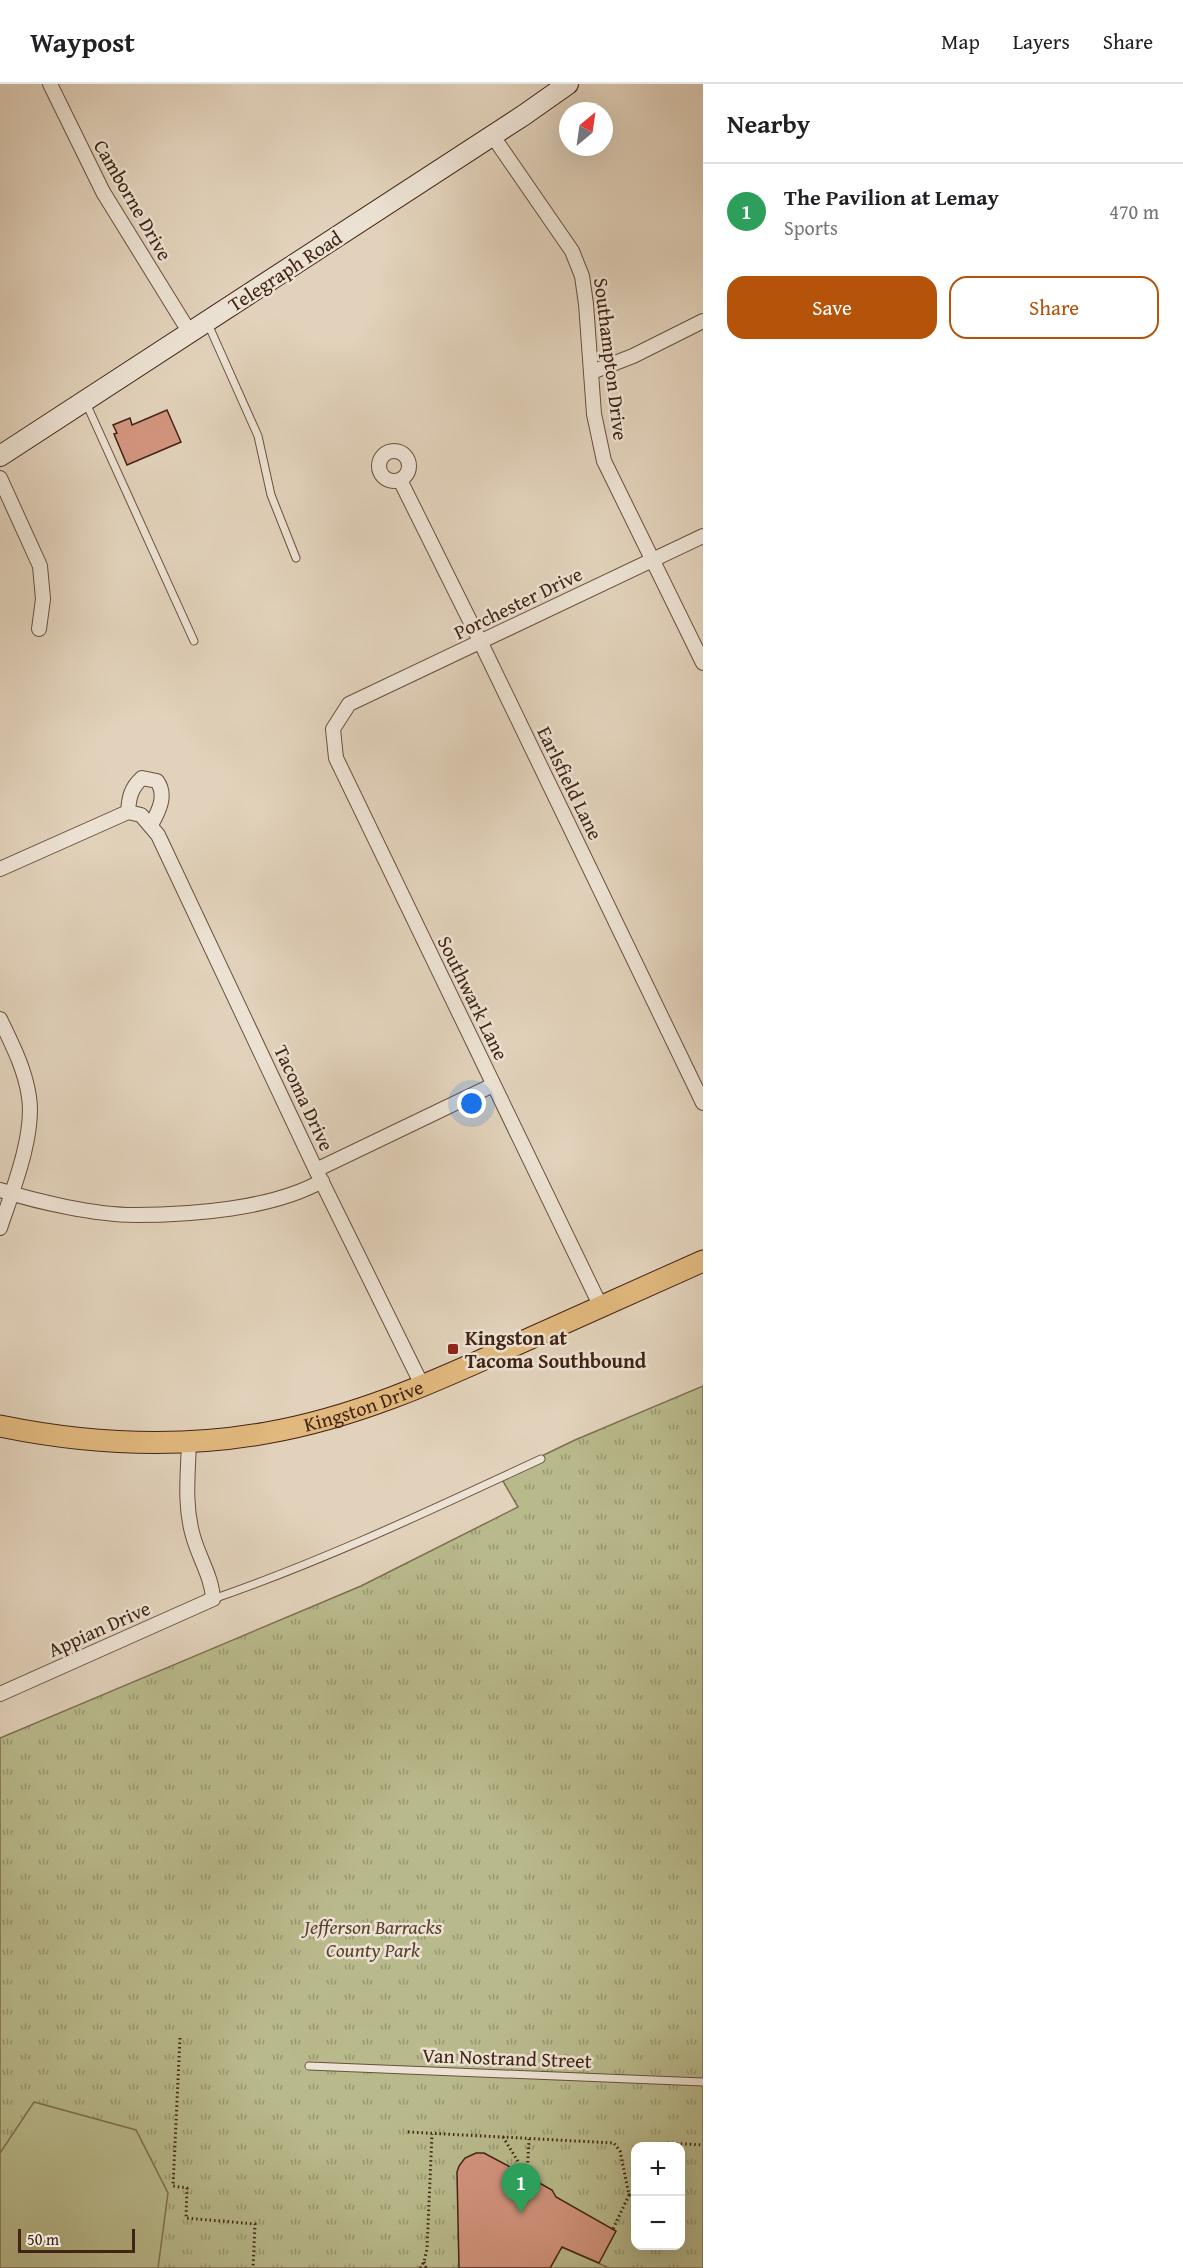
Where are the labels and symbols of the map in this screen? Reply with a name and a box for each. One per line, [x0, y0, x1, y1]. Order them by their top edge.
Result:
north arrow [559, 102, 613, 156]
street label: Camborne Drive [87, 134, 180, 266]
street label: Telegraph Road [222, 223, 348, 318]
street label: Southampton Drive [587, 276, 636, 442]
street label: Porchester Drive [449, 559, 587, 646]
street label: Earlsfield Lane [530, 721, 611, 845]
street label: Southwark Lane [431, 931, 516, 1065]
street label: Tacoma Drive [267, 1040, 342, 1156]
your location [457, 1089, 486, 1118]
place label: Kingston at Tacoma Southbound [465, 1323, 647, 1375]
marker: Kingston at Tacoma Southbound [446, 1342, 460, 1356]
street label: Kingston Drive [301, 1372, 427, 1439]
street label: Appian Drive [43, 1593, 155, 1664]
park label: Jefferson Barracks County Park [301, 1912, 443, 1964]
street label: Van Nostrand Street [422, 2040, 592, 2075]
pin: 1 [502, 2164, 540, 2213]
scale bar [18, 2226, 135, 2254]

